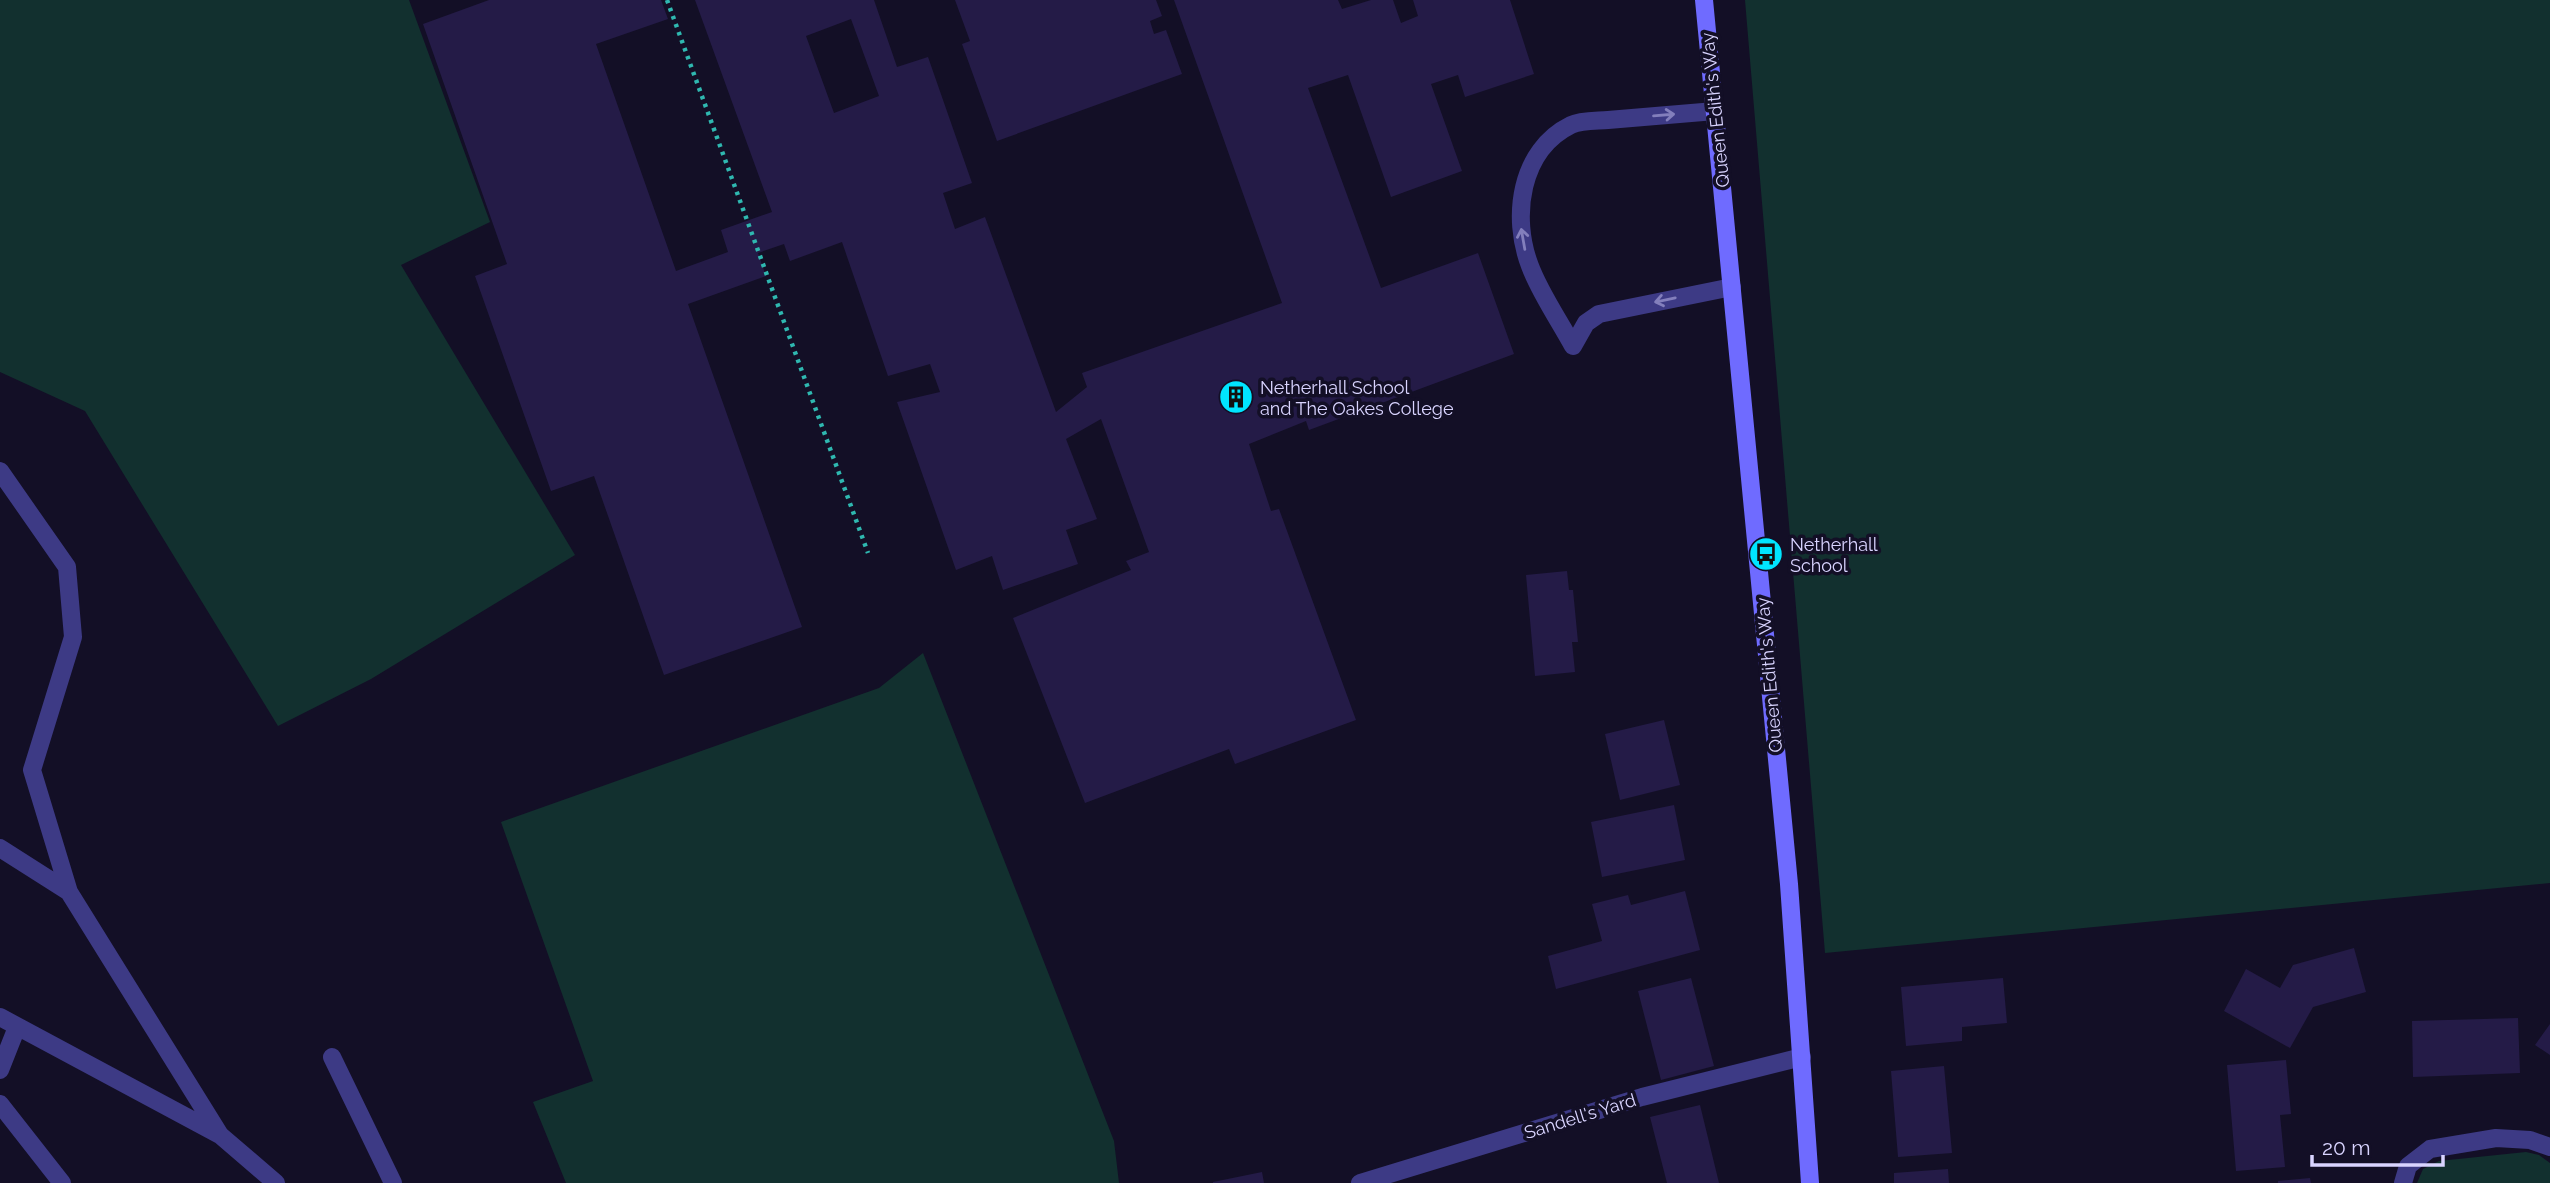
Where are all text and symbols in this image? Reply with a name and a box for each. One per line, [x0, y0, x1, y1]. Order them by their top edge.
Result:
street label: Queen Edith's Way [1696, 31, 1734, 189]
one-way arrow [1652, 108, 1674, 121]
one-way arrow [1516, 228, 1529, 251]
one-way arrow [1654, 294, 1677, 308]
place label: Netherhall School and The Oakes College [1260, 377, 1454, 419]
building icon: Netherhall School and The Oakes College [1217, 378, 1255, 416]
place label: Netherhall School [1790, 534, 1878, 576]
bus stop icon: Netherhall School [1747, 535, 1785, 573]
street label: Queen Edith's Way [1752, 596, 1786, 753]
street label: Sandell's Yard [1522, 1089, 1638, 1143]
scale bar [2312, 1124, 2443, 1168]
text: 20 m [2322, 1135, 2370, 1160]

